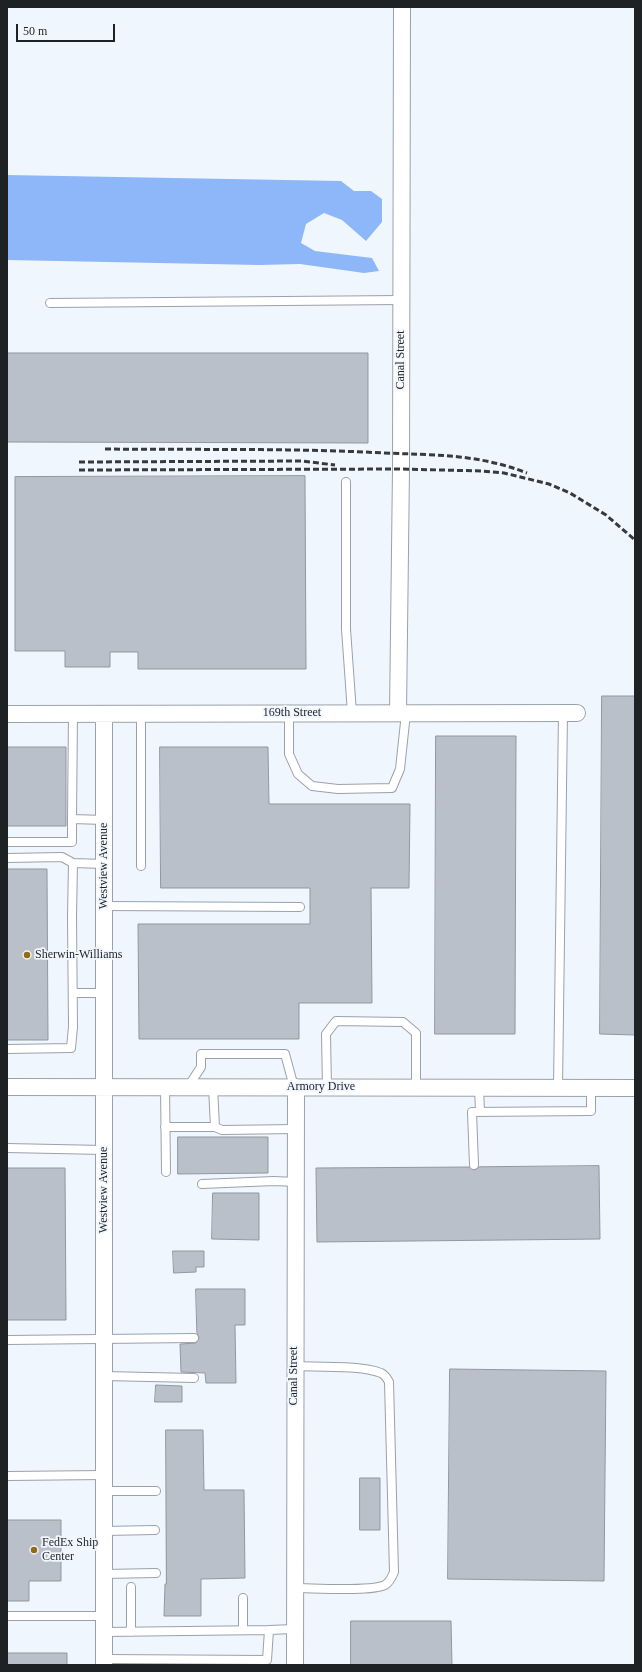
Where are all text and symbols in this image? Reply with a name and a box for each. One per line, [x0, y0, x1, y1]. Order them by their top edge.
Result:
scale bar [18, 16, 117, 42]
text: 50 m [23, 24, 47, 38]
street label: Canal Street [394, 331, 408, 389]
street label: 169th Street [263, 706, 321, 720]
street label: Westview Avenue [97, 823, 111, 909]
place label: Sherwin-Williams [35, 948, 123, 962]
marker: Sherwin-Williams [22, 950, 32, 960]
street label: Armory Drive [287, 1080, 355, 1094]
street label: Westview Avenue [97, 1147, 111, 1233]
street label: Canal Street [287, 1347, 301, 1405]
place label: FedEx Ship Center [42, 1536, 98, 1564]
marker: FedEx Ship Center [29, 1545, 39, 1555]

